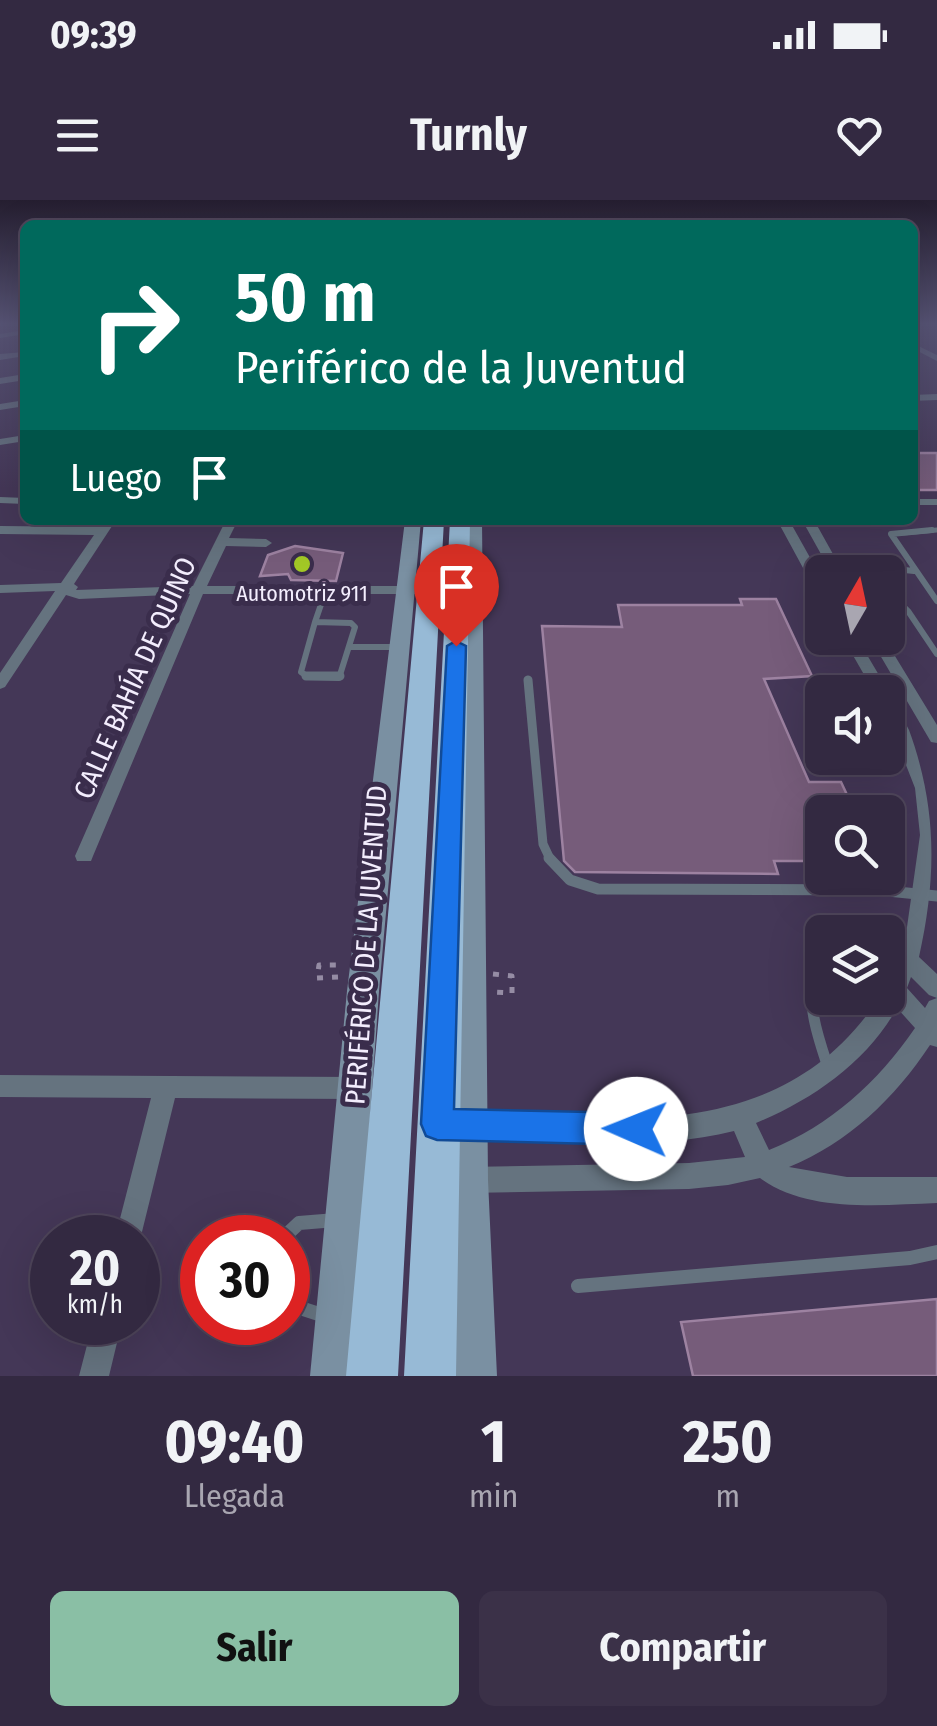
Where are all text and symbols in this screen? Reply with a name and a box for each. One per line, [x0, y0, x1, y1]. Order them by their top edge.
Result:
text: 09:39 [50, 12, 137, 58]
icon: menu [50, 108, 105, 163]
text: Turnly [410, 108, 527, 162]
icon: heart [832, 108, 887, 163]
text: 50 m [235, 256, 376, 340]
icon: right [70, 260, 200, 390]
text: Periférico de la Juventud [235, 341, 687, 395]
icon: arrive [182, 450, 237, 505]
text: Luego [70, 455, 162, 501]
pin [414, 544, 499, 647]
street label: CALLE BAHÍA DE QUINO [67, 552, 203, 804]
marker: Automotriz 911 [291, 553, 313, 575]
north arrow [805, 555, 905, 655]
map controls [805, 555, 905, 1015]
icon: arrive [429, 559, 484, 614]
place label: Automotriz 911 [236, 580, 368, 607]
button: sound [805, 675, 905, 775]
street label: PERIFÉRICO DE LA JUVENTUD [338, 784, 394, 1106]
button: search [805, 795, 905, 895]
button: layers [805, 915, 905, 1015]
position arrow [584, 1077, 688, 1181]
speed limit sign: 30 [180, 1215, 310, 1345]
text: 20 [70, 1238, 120, 1298]
text: km/h [67, 1290, 123, 1320]
text: 09:40 [164, 1406, 305, 1478]
text: 1 [481, 1406, 506, 1478]
text: 250 [683, 1406, 773, 1478]
text: Llegada [184, 1477, 285, 1515]
text: min [469, 1477, 518, 1515]
text: m [715, 1477, 740, 1515]
button: Salir [50, 1591, 459, 1706]
button: Compartir [479, 1591, 887, 1706]

